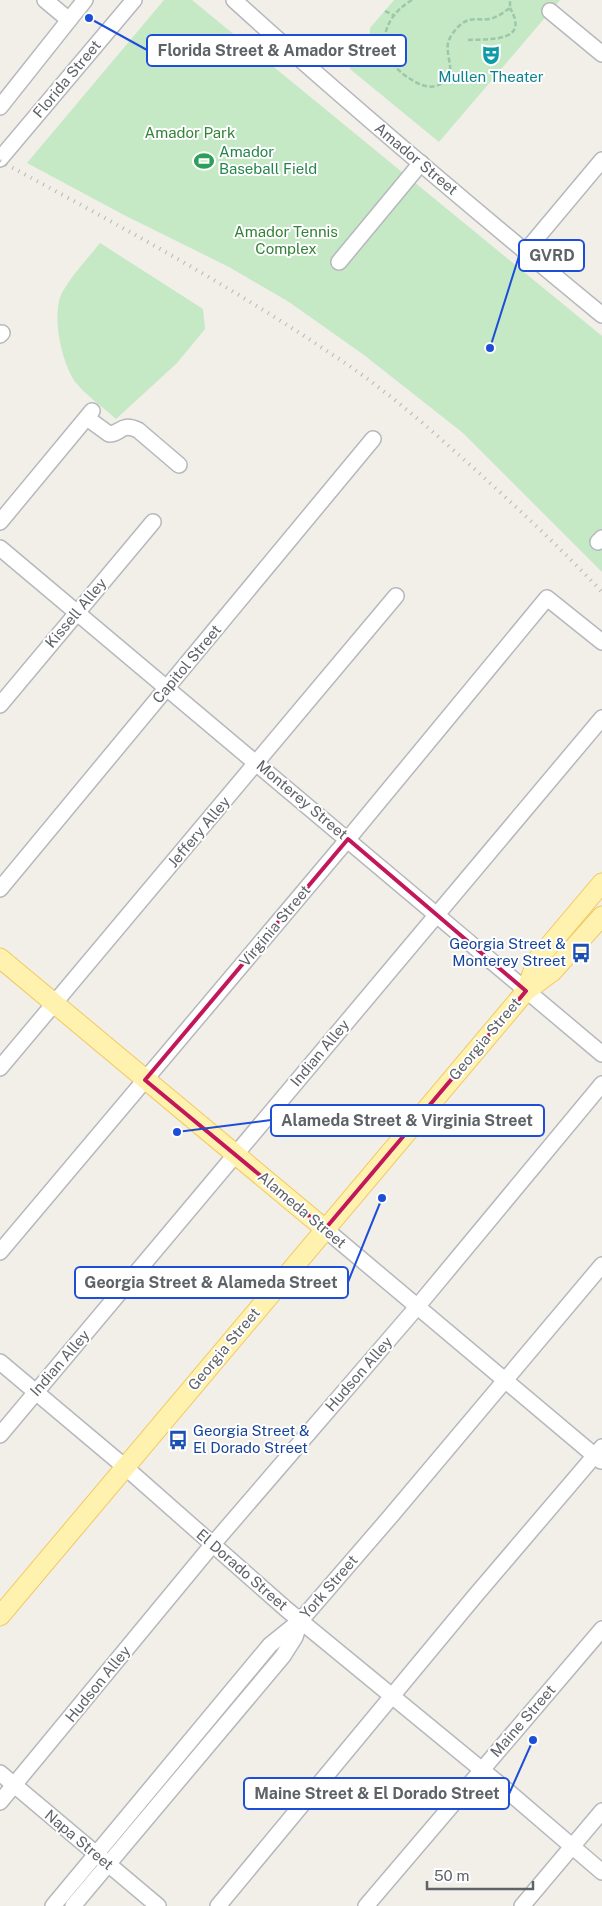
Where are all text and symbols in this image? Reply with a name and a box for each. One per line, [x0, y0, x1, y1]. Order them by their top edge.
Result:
callout: Florida Street & Amador Street [147, 35, 406, 66]
street label: Florida Street [29, 36, 104, 121]
text: Florida Street & Amador Street [158, 41, 397, 60]
theatre icon: Mullen Theater [480, 44, 502, 66]
place label: Mullen Theater [438, 68, 544, 85]
street label: Amador Street [372, 119, 461, 198]
park label: Amador Park [145, 124, 235, 141]
place label: Amador Baseball Field [219, 143, 317, 177]
sports icon: Amador Baseball Field [193, 150, 215, 172]
park label: Amador Tennis Complex [234, 223, 338, 257]
callout: GVRD [519, 240, 584, 271]
text: GVRD [529, 246, 575, 265]
street label: Kissell Alley [42, 574, 110, 651]
street label: Capitol Street [149, 621, 224, 706]
street label: Monterey Street [253, 757, 351, 843]
street label: Jeffery Alley [164, 793, 233, 871]
street label: Virginia Street [236, 881, 314, 970]
place label: Georgia Street & Monterey Street [449, 935, 566, 969]
bus stop icon: Georgia Street & Monterey Street [570, 942, 592, 964]
street label: Georgia Street [445, 994, 524, 1083]
street label: Indian Alley [287, 1016, 352, 1089]
callout: Alameda Street & Virginia Street [271, 1105, 544, 1136]
text: Alameda Street & Virginia Street [281, 1111, 533, 1130]
street label: Alameda Street [255, 1168, 350, 1251]
callout: Georgia Street & Alameda Street [75, 1267, 348, 1298]
text: Georgia Street & Alameda Street [84, 1273, 338, 1292]
street label: Georgia Street [184, 1304, 263, 1393]
street label: Indian Alley [26, 1326, 93, 1399]
street label: Hudson Alley [322, 1333, 396, 1414]
place label: Georgia Street & El Dorado Street [193, 1422, 310, 1456]
bus stop icon: Georgia Street & El Dorado Street [167, 1429, 189, 1451]
street label: El Dorado Street [193, 1526, 291, 1614]
street label: York Street [296, 1551, 361, 1622]
street label: Hudson Alley [62, 1642, 134, 1725]
street label: Maine Street [487, 1681, 559, 1760]
callout: Maine Street & El Dorado Street [244, 1778, 509, 1809]
text: Maine Street & El Dorado Street [254, 1784, 500, 1803]
street label: Napa Street [42, 1806, 117, 1873]
scale bar [427, 1858, 533, 1890]
text: 50 m [434, 1867, 469, 1884]

